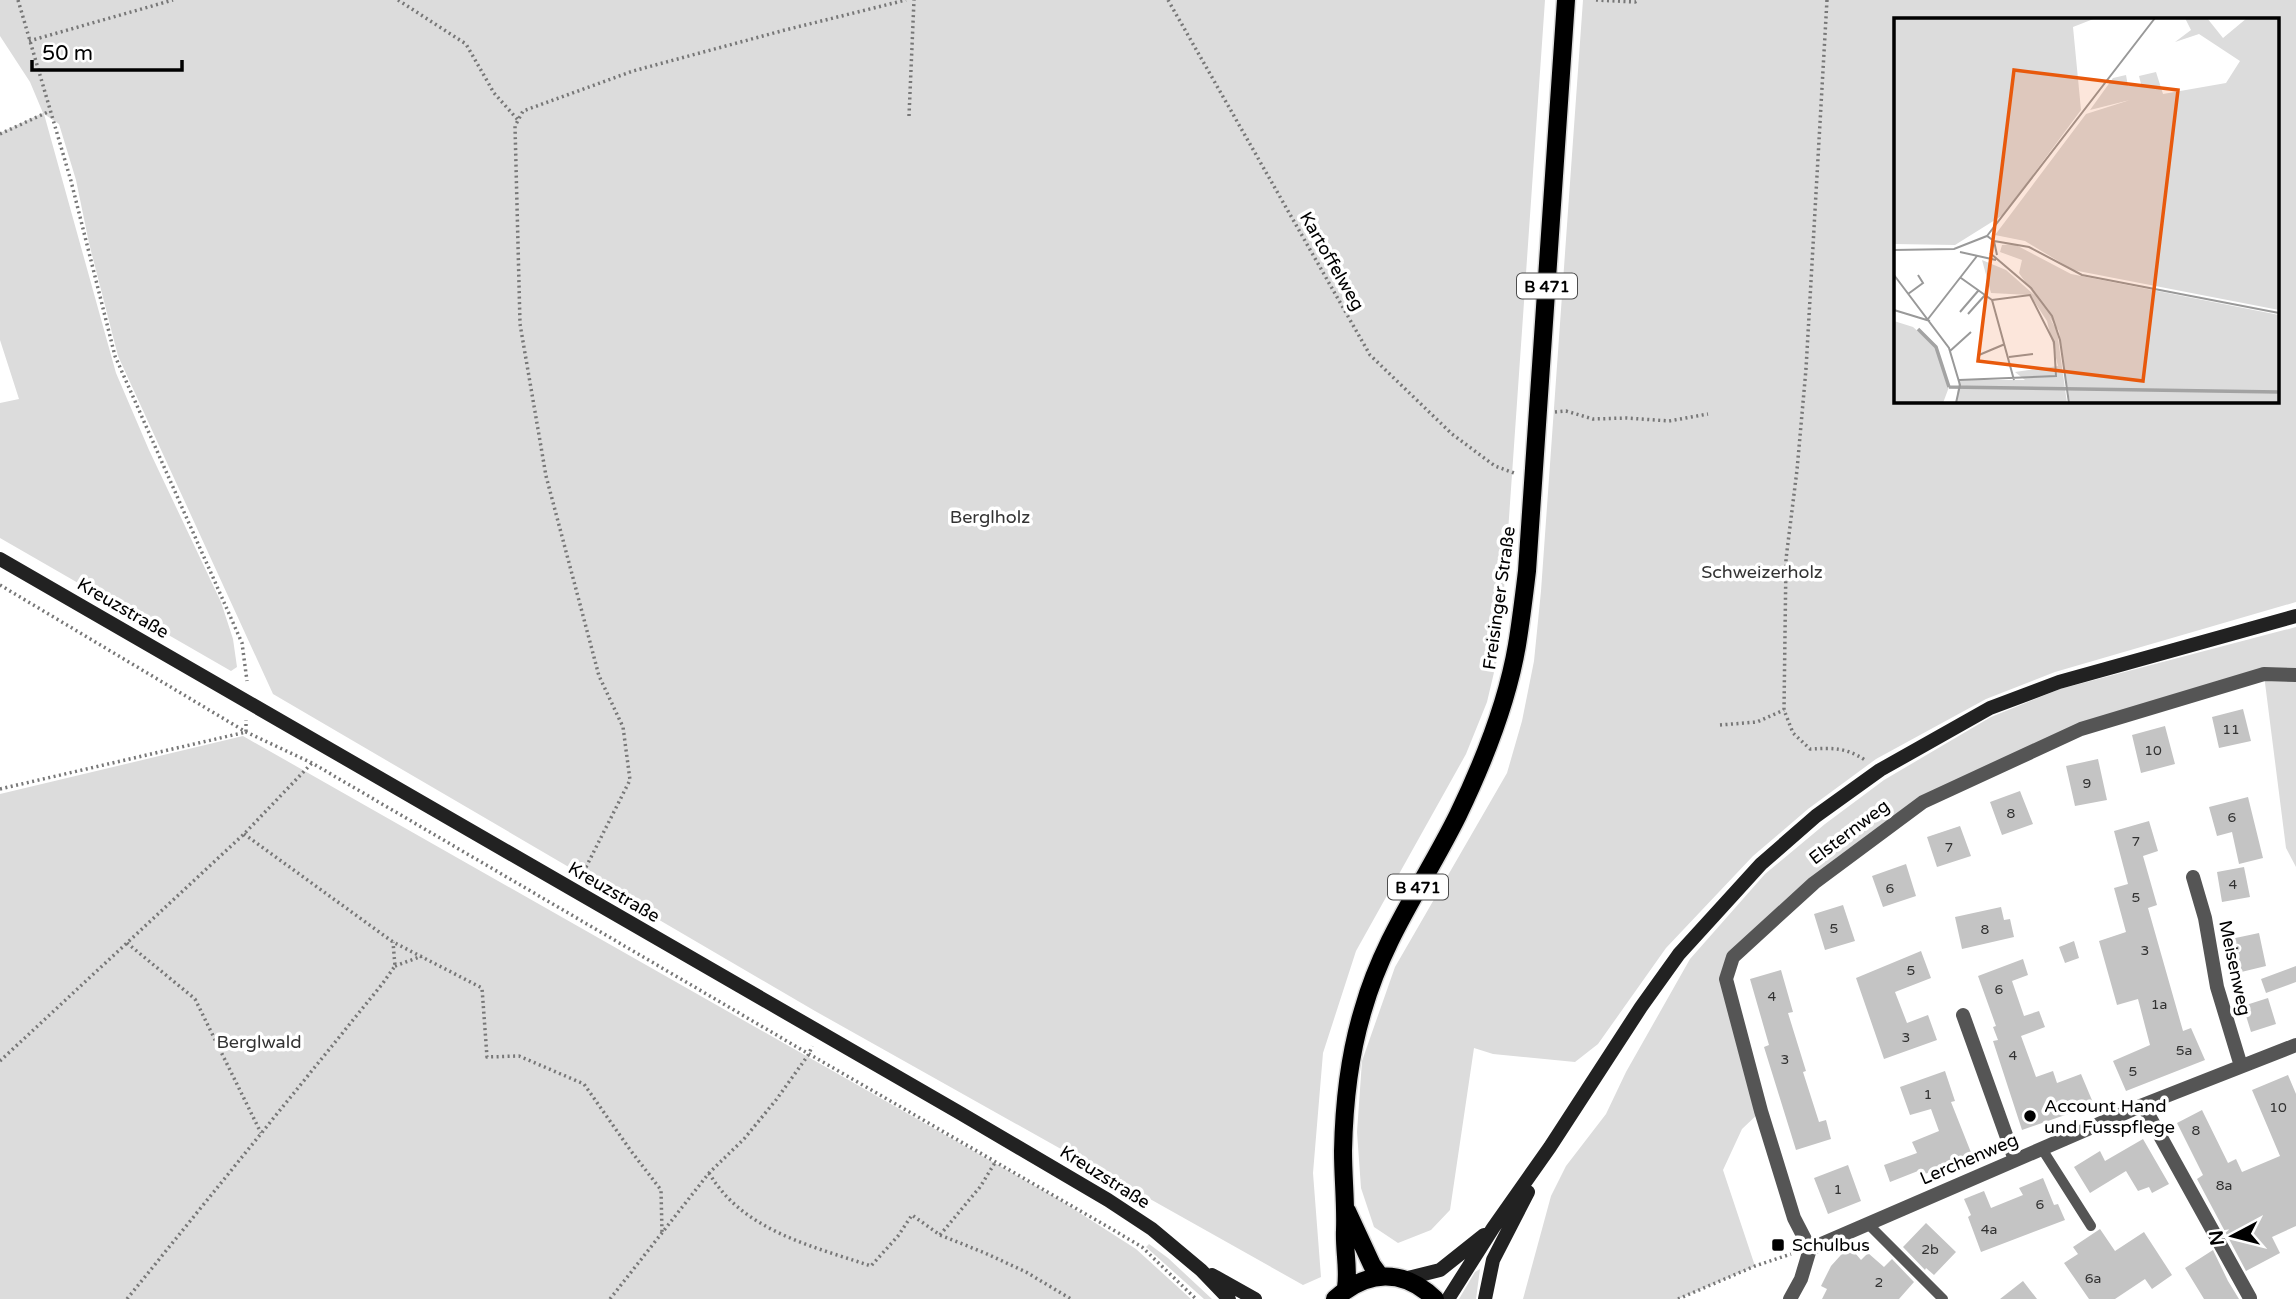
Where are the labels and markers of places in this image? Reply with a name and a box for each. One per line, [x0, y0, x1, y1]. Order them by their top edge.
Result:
place label: Account Hand und Fusspflege [2044, 1095, 2175, 1138]
marker: Account Hand und Fusspflege [2022, 1108, 2038, 1124]
place label: Schulbus [1792, 1234, 1870, 1256]
marker: Schulbus [1770, 1237, 1786, 1253]

